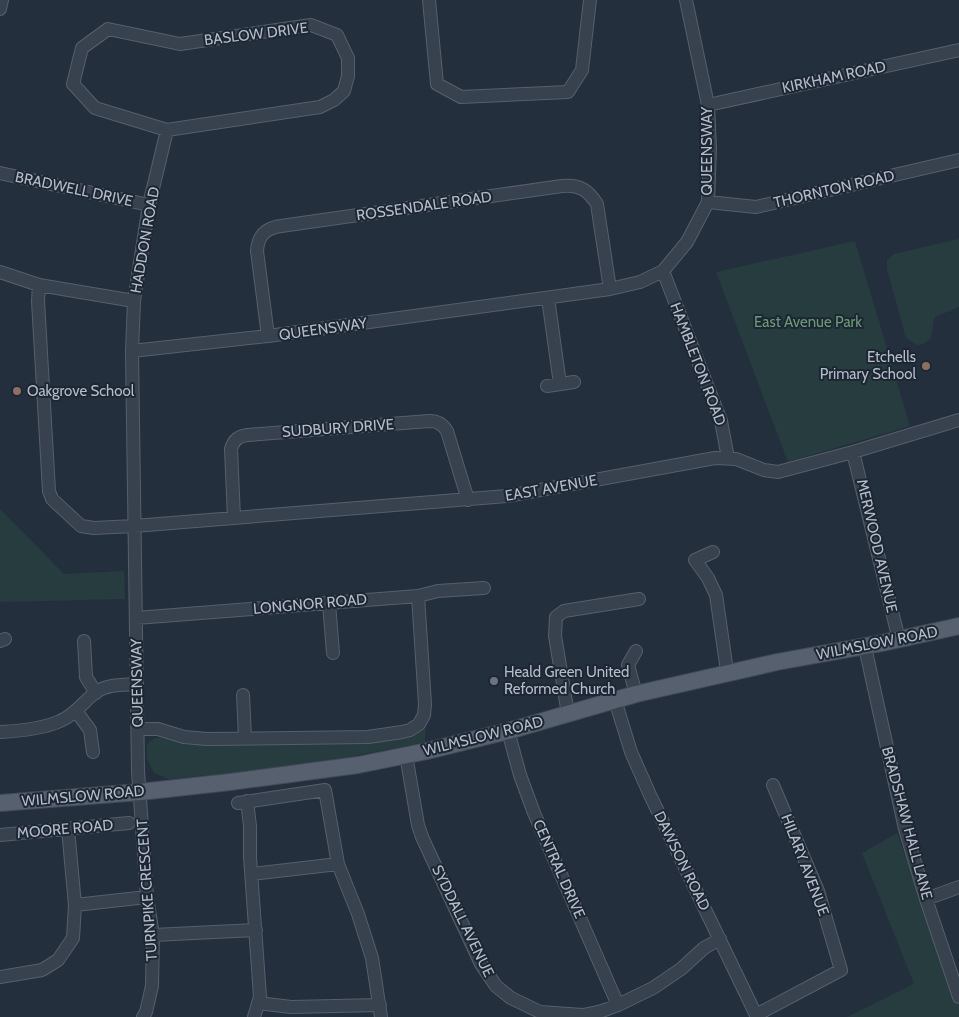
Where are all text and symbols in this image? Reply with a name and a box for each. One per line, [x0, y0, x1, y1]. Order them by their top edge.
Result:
street label: BASLOW DRIVE [203, 19, 309, 49]
street label: KIRKHAM ROAD [780, 57, 888, 97]
street label: QUEENSWAY [698, 106, 716, 195]
street label: THORNTON ROAD [772, 166, 896, 212]
street label: BRADWELL DRIVE [13, 168, 135, 210]
street label: HADDON ROAD [127, 185, 163, 295]
street label: ROSSENDALE ROAD [355, 188, 493, 224]
street label: HAMBLETON ROAD [666, 300, 730, 428]
park label: East Avenue Park [754, 313, 862, 331]
street label: QUEENSWAY [278, 314, 369, 344]
place label: Etchells Primary School [820, 348, 916, 383]
marker: Etchells Primary School [920, 360, 932, 372]
place label: Oakgrove School [27, 382, 135, 400]
marker: Oakgrove School [11, 385, 23, 397]
street label: SUDBURY DRIVE [281, 415, 395, 441]
street label: EAST AVENUE [503, 471, 599, 505]
street label: MERWOOD AVENUE [853, 477, 901, 615]
street label: LONGNOR ROAD [252, 590, 368, 618]
street label: WILMSLOW ROAD [815, 622, 939, 664]
street label: QUEENSWAY [127, 638, 147, 728]
place label: Heald Green United Reformed Church [504, 663, 629, 698]
marker: Heald Green United Reformed Church [488, 675, 500, 687]
street label: WILMSLOW ROAD [421, 712, 545, 760]
street label: BRADSHAW HALL LANE [878, 745, 936, 901]
street label: WILMSLOW ROAD [21, 782, 145, 810]
street label: DAWSON ROAD [650, 808, 714, 914]
street label: HILARY AVENUE [777, 812, 833, 918]
street label: MOORE ROAD [16, 816, 114, 842]
street label: CENTRAL DRIVE [529, 817, 589, 921]
street label: TURNPIKE CRESCENT [133, 818, 161, 962]
street label: SYDDALL AVENUE [428, 862, 498, 980]

